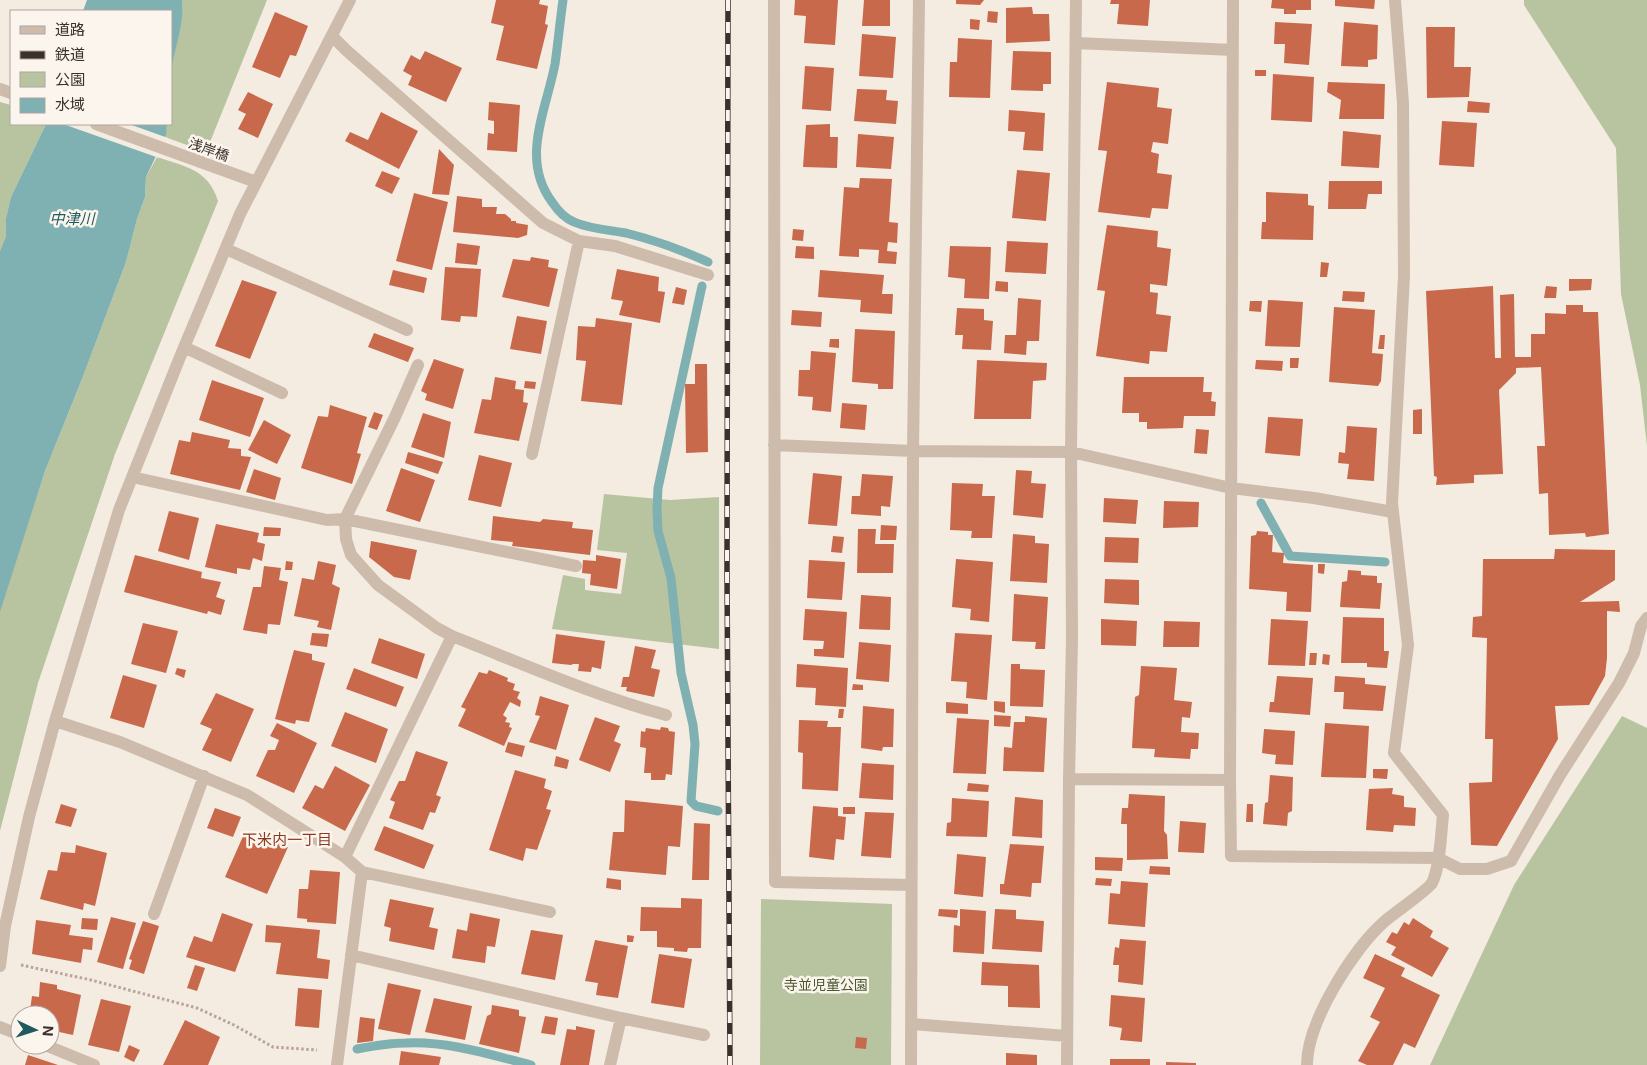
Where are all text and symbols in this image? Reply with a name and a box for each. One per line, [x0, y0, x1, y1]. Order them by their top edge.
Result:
legend [10, 10, 172, 125]
text: 道路 [55, 20, 85, 39]
text: 鉄道 [55, 45, 85, 64]
text: 公園 [55, 70, 85, 89]
text: 水域 [55, 95, 85, 114]
street label: 浅岸橋 [186, 134, 232, 164]
water label: 中津川 [49, 209, 96, 228]
district label: 下米内一丁目 [242, 830, 332, 849]
park label: 寺並児童公園 [784, 976, 868, 993]
north arrow [10, 1005, 60, 1055]
text: N [40, 1025, 57, 1037]

